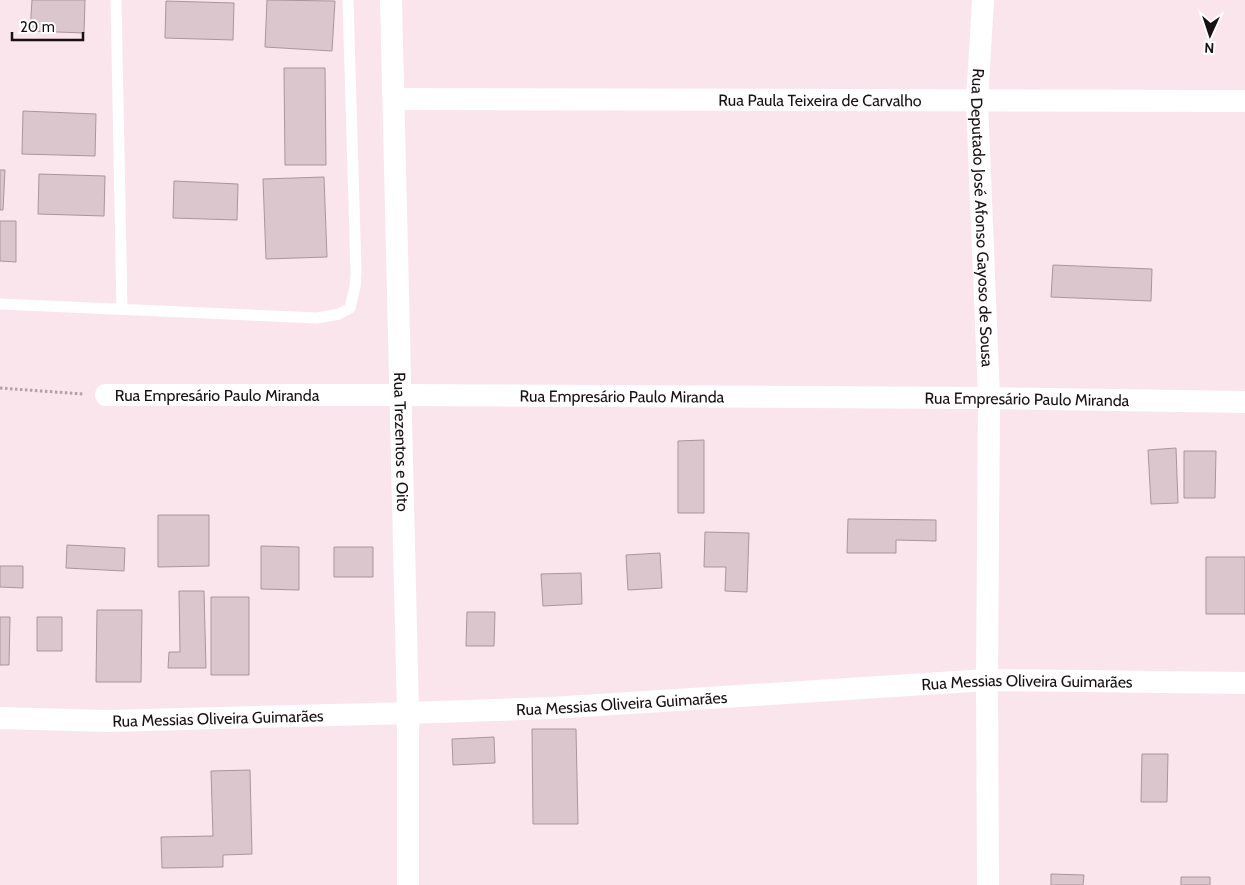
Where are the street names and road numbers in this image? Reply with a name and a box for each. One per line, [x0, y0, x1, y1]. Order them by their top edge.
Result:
street label: Rua Deputado José Afonso Gayoso de Sousa [967, 68, 997, 368]
street label: Rua Paula Teixeira de Carvalho [718, 90, 922, 110]
street label: Rua Trezentos e Oito [390, 372, 413, 512]
street label: Rua Empresário Paulo Miranda [115, 386, 320, 405]
street label: Rua Empresário Paulo Miranda [520, 386, 725, 406]
street label: Rua Empresário Paulo Miranda [925, 388, 1130, 410]
street label: Rua Messias Oliveira Guimarães [921, 670, 1133, 694]
street label: Rua Messias Oliveira Guimarães [516, 687, 728, 719]
street label: Rua Messias Oliveira Guimarães [112, 706, 324, 730]

